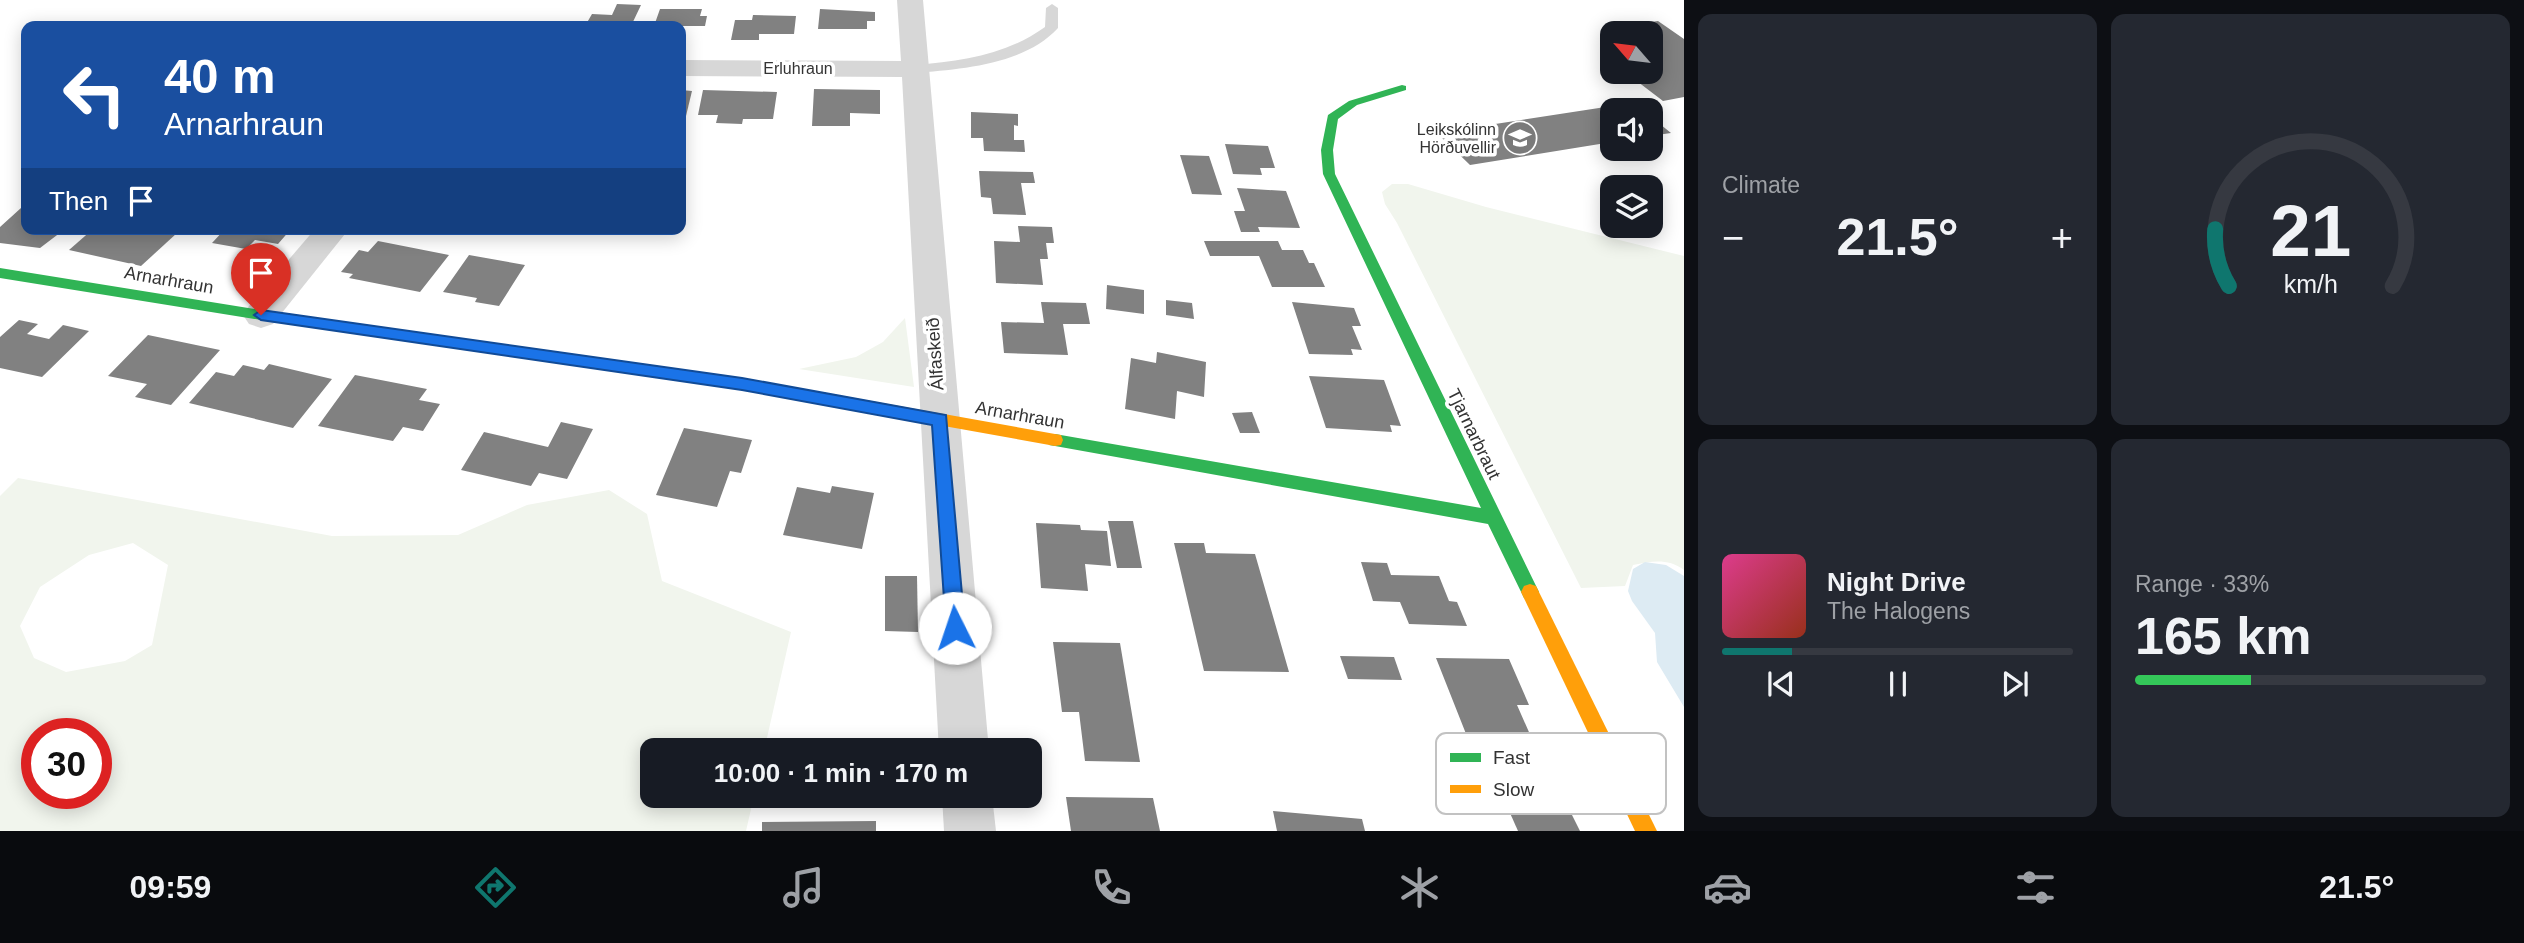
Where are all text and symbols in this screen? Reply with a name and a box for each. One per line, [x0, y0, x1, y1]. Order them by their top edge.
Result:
north arrow [1600, 21, 1662, 84]
map controls [1600, 21, 1663, 238]
icon: left [49, 49, 140, 140]
text: 40 m [164, 49, 276, 103]
street label: Erluhraun [763, 60, 833, 77]
button: sound [1600, 98, 1663, 161]
text: Arnarhraun [164, 106, 324, 142]
school or university icon: Leikskólinn Hörðuvellir [1501, 119, 1539, 157]
place label: Leikskólinn Hörðuvellir [1417, 121, 1497, 156]
text: Climate [1722, 172, 1800, 198]
button: layers [1600, 175, 1663, 238]
icon: arrive [122, 182, 160, 220]
text: Then [49, 186, 108, 216]
text: 21 [2270, 190, 2351, 271]
text: 21.5° [1836, 208, 1959, 266]
text: − [1722, 217, 1744, 259]
text: + [2051, 217, 2073, 259]
pin [231, 243, 291, 315]
icon: arrive [242, 254, 280, 292]
street label: Arnarhraun [123, 262, 215, 298]
text: km/h [2283, 269, 2338, 297]
street label: Álfaskeið [922, 317, 948, 391]
street label: Tjarnarbraut [1444, 386, 1504, 482]
street label: Arnarhraun [974, 397, 1066, 433]
text: Night Drive [1827, 567, 1966, 597]
text: Range · 33% [2135, 571, 2269, 597]
position arrow [918, 591, 992, 665]
text: The Halogens [1827, 598, 1970, 624]
text: 165 km [2135, 607, 2311, 665]
icon: previous [1762, 665, 1800, 703]
icon: pause [1879, 665, 1917, 703]
icon: next [1996, 665, 2034, 703]
speed limit sign: 30 [21, 718, 112, 809]
legend [1436, 733, 1666, 814]
text: Fast [1493, 747, 1531, 768]
text: 10:00 · 1 min · 170 m [714, 758, 968, 788]
text: Slow [1493, 779, 1534, 800]
icon: directions [471, 863, 520, 912]
icon: music [779, 863, 828, 912]
icon: phone [1087, 863, 1136, 912]
icon: climate [1395, 863, 1444, 912]
icon: car [1703, 863, 1752, 912]
icon: filters [2011, 863, 2060, 912]
text: 09:59 [130, 869, 211, 905]
text: 21.5° [2319, 869, 2394, 905]

